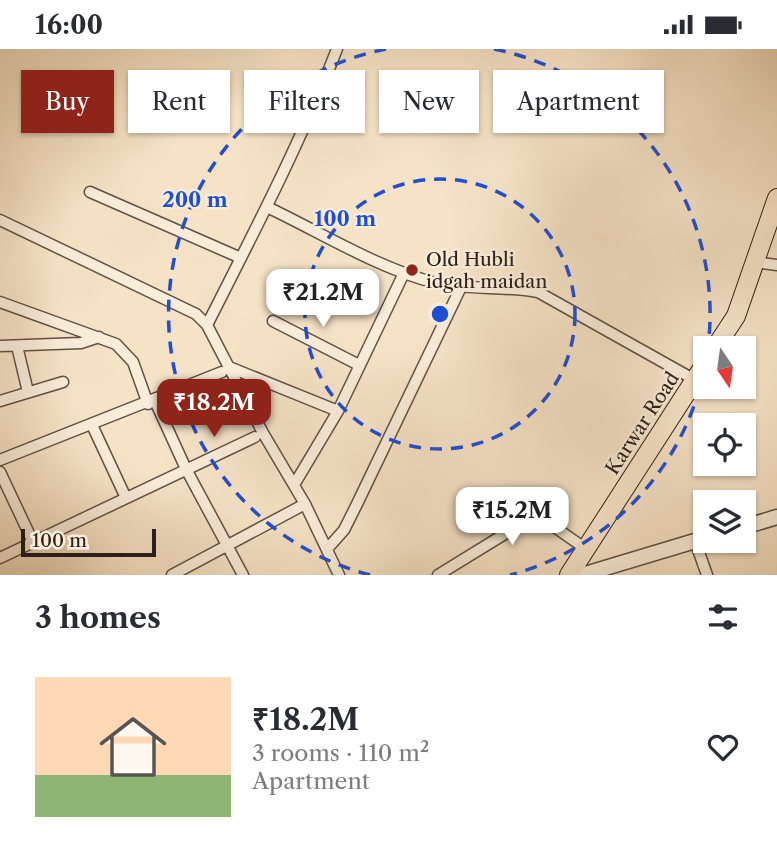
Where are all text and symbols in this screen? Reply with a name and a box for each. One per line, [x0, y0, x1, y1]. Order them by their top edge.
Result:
text: 16:00 [35, 9, 103, 41]
chip: Buy [21, 70, 114, 133]
chip: Rent [128, 70, 230, 133]
chip: Filters [244, 70, 365, 133]
chip: New [379, 70, 479, 133]
chip: Apartment [493, 70, 664, 133]
text: 200 m [162, 187, 228, 212]
text: 100 m [314, 206, 376, 231]
place label: Old Hubli idgah maidan [426, 248, 547, 293]
marker: Old Hubli idgah maidan [404, 262, 420, 278]
pin: ₹21.2M [266, 269, 380, 329]
text: ₹21.2M [282, 278, 364, 306]
centre of rings [428, 302, 452, 326]
north arrow [693, 336, 756, 399]
map controls [693, 336, 756, 553]
street label: Karwar Road [601, 367, 684, 479]
pin: ₹18.2M [157, 379, 271, 439]
text: ₹18.2M [173, 388, 255, 416]
button: locate [693, 413, 756, 476]
pin: ₹15.2M [455, 487, 569, 547]
button: layers [693, 490, 756, 553]
text: ₹15.2M [472, 496, 552, 524]
scale bar [21, 526, 156, 558]
text: 100 m [32, 529, 87, 552]
icon: filters [704, 598, 742, 636]
text: 3 homes [35, 599, 161, 636]
text: ₹18.2M [252, 701, 359, 738]
icon: home [91, 705, 175, 789]
icon: heart [704, 728, 742, 766]
text: 3 rooms · 110 m² [252, 739, 429, 767]
text: Apartment [252, 767, 370, 795]

